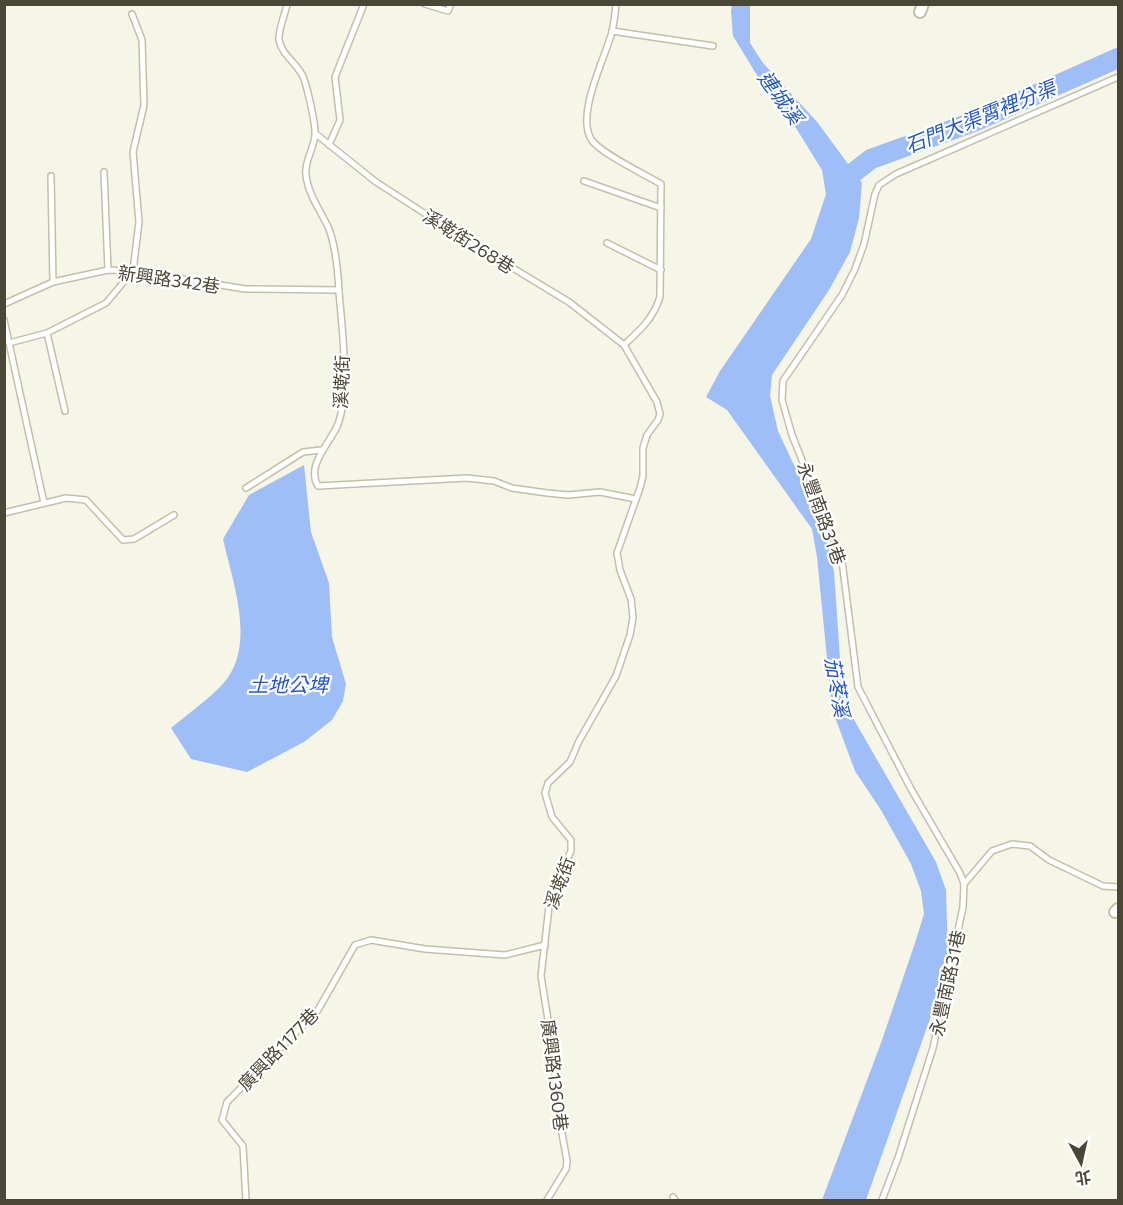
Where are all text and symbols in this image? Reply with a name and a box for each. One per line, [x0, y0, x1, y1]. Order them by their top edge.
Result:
water label: 連城溪 [754, 66, 810, 131]
water label: 石門大渠霄裡分渠 [901, 74, 1061, 157]
street label: 溪墘街268巷 [419, 204, 519, 278]
street label: 新興路342巷 [117, 261, 221, 297]
street label: 溪墘街 [329, 355, 353, 409]
street label: 永豐南路31巷 [793, 459, 851, 567]
water label: 茄苳溪 [821, 655, 856, 722]
water label: 土地公埤 [248, 672, 330, 696]
street label: 溪墘街 [539, 854, 579, 912]
street label: 永豐南路31巷 [925, 928, 969, 1038]
street label: 廣興路1177巷 [233, 1003, 323, 1095]
street label: 廣興路1360巷 [537, 1018, 573, 1132]
north arrow [1051, 1133, 1111, 1193]
text: 北 [1074, 1168, 1092, 1189]

